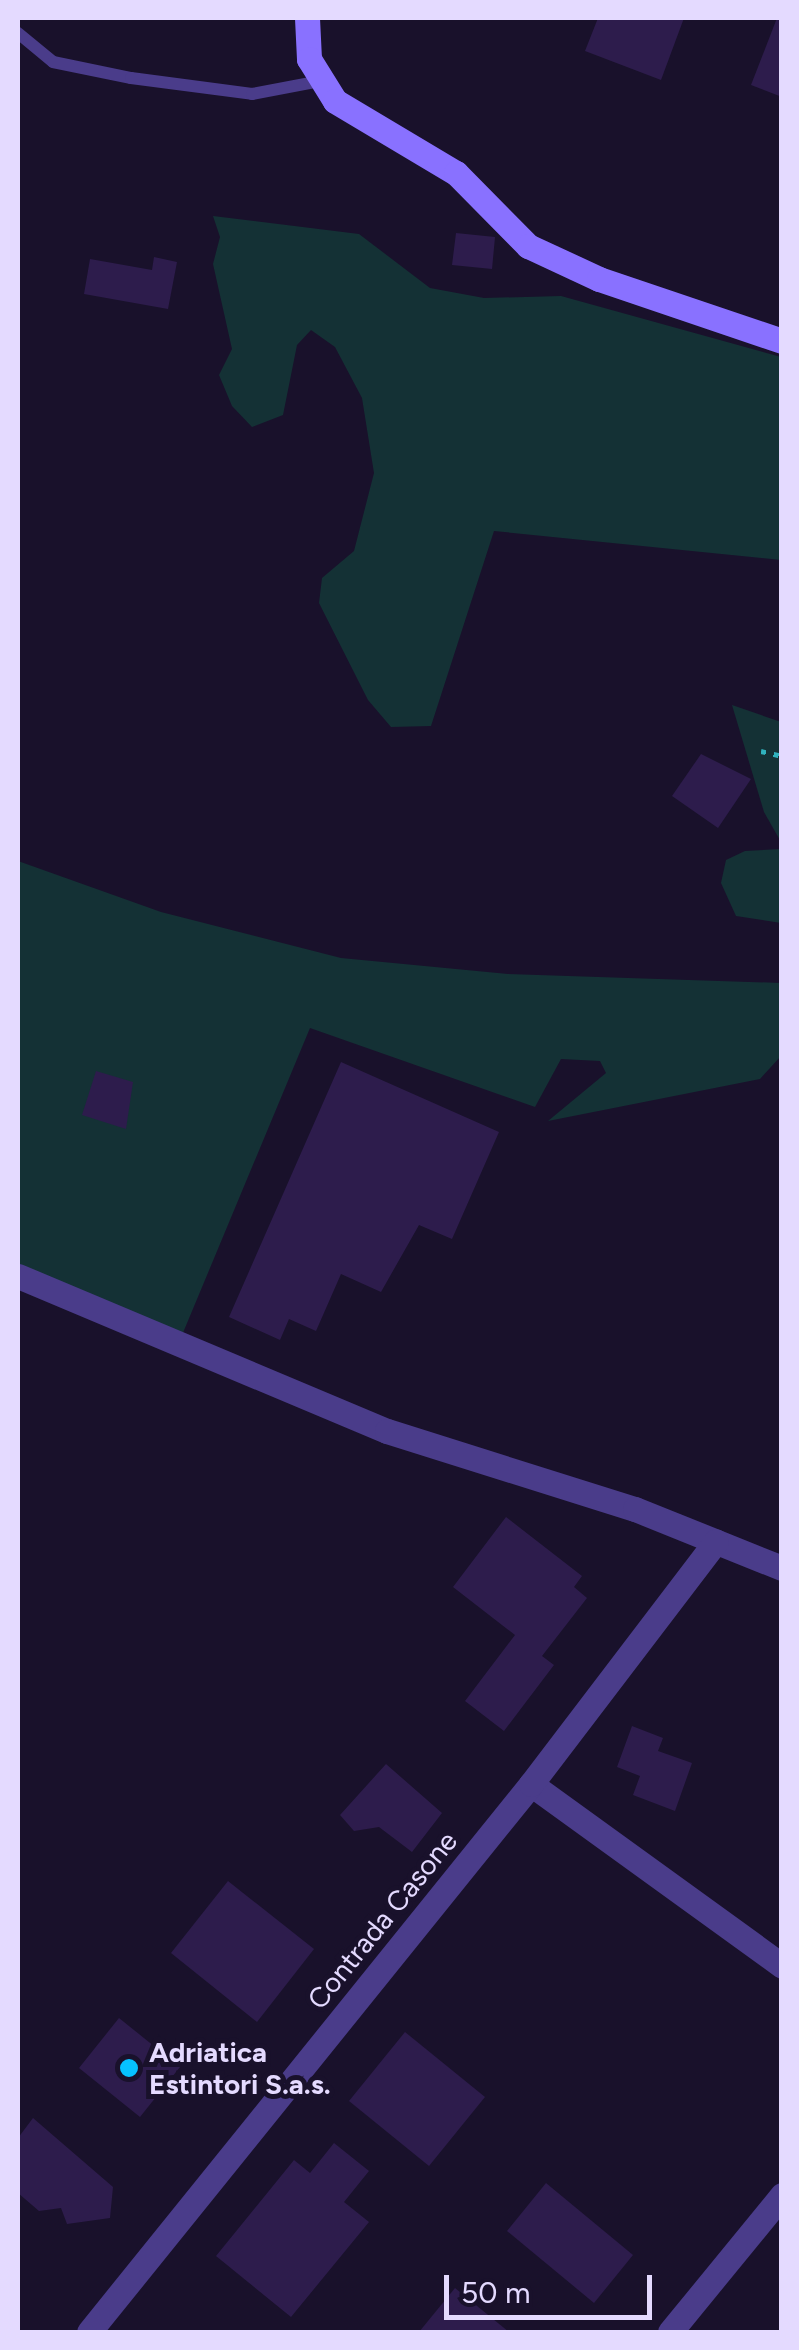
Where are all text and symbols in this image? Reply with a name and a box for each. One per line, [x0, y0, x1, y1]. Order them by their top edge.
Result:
street label: Contrada Casone [300, 1824, 464, 2016]
place label: Adriatica Estintori S.a.s. [149, 2035, 331, 2101]
marker: Adriatica Estintori S.a.s. [118, 2057, 140, 2079]
scale bar [449, 2255, 656, 2317]
text: 50 m [461, 2274, 530, 2311]

